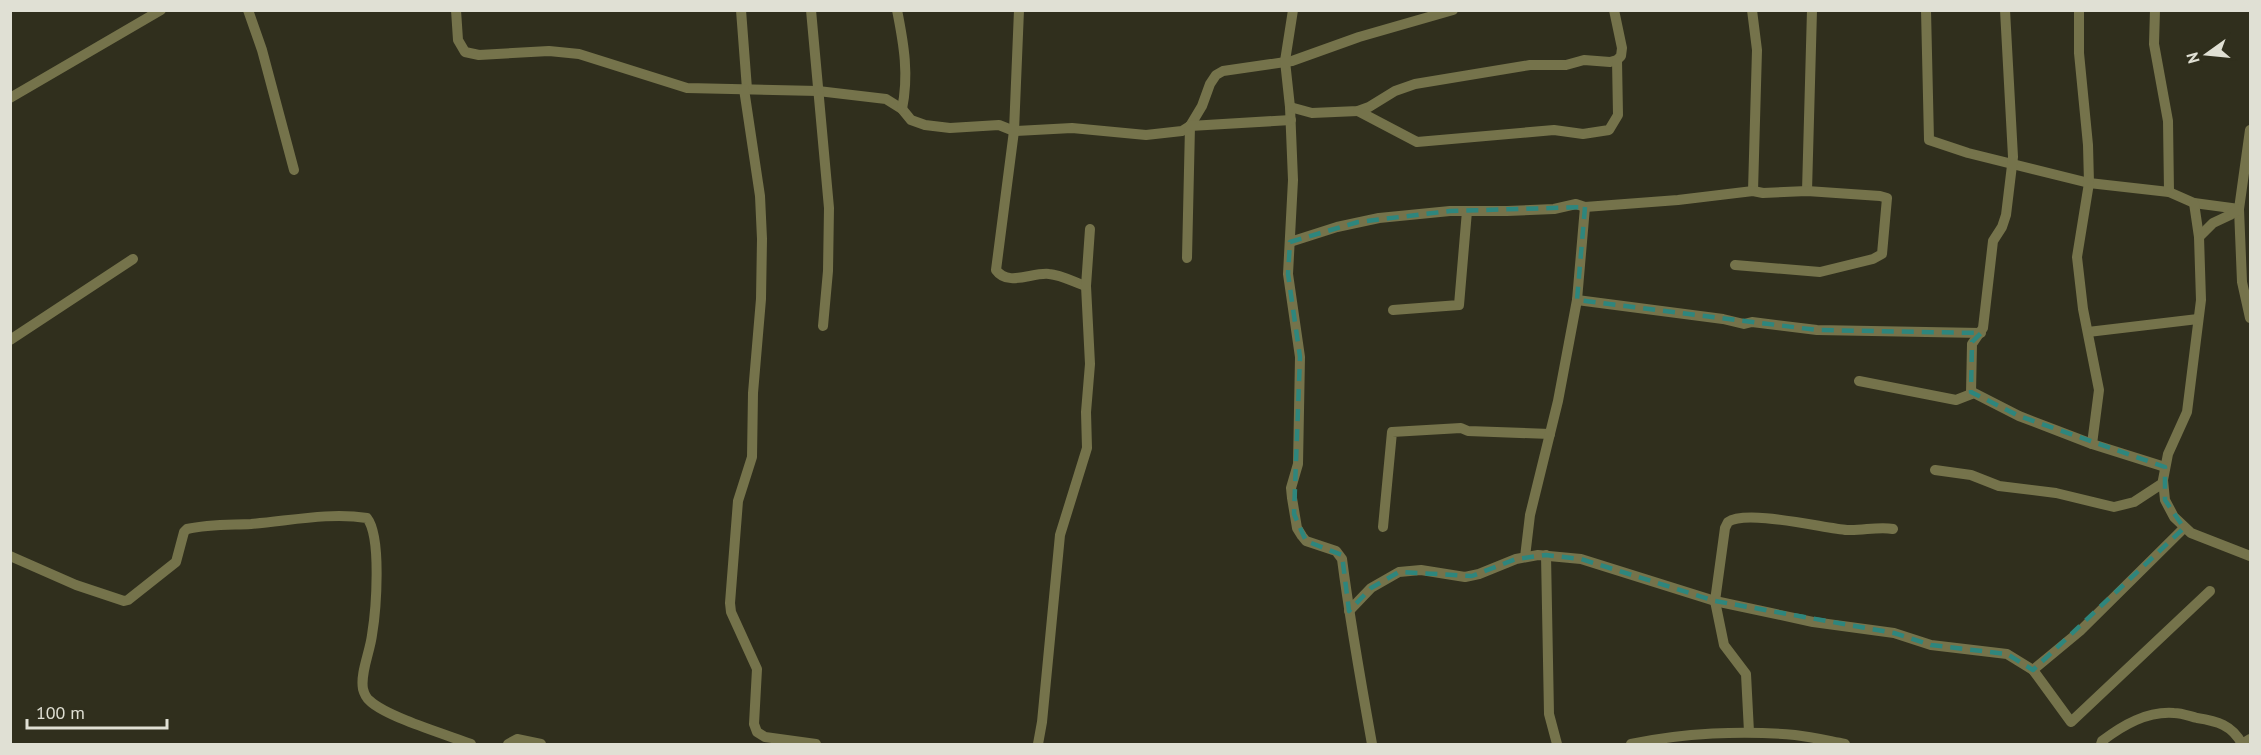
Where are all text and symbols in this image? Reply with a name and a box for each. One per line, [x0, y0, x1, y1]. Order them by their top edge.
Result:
north arrow [2177, 24, 2237, 84]
text: N [2181, 50, 2204, 66]
scale bar [27, 692, 166, 730]
text: 100 m [36, 701, 85, 724]

